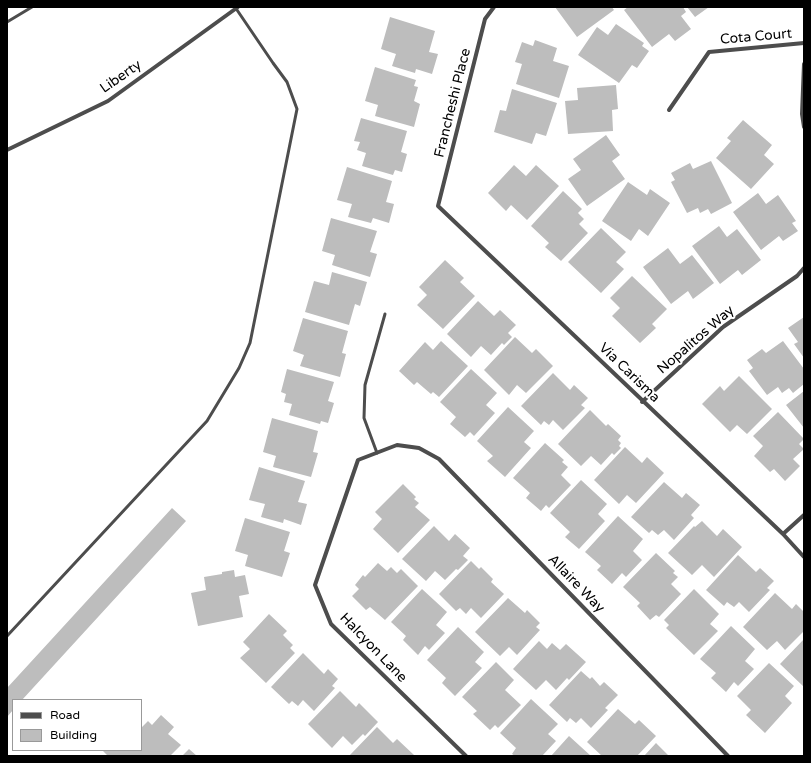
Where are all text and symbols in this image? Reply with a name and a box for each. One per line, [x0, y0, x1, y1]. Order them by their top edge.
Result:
street label: Cota Court [719, 25, 793, 49]
street label: Francheshi Place [431, 47, 475, 159]
street label: Liberty [97, 57, 145, 97]
street label: Nopalitos Way [654, 302, 738, 378]
street label: Via Carisma [595, 340, 663, 406]
street label: Allaire Way [544, 551, 608, 617]
street label: Halcyon Lane [336, 610, 410, 686]
legend [12, 699, 142, 751]
text: Road [50, 708, 80, 722]
text: Building [50, 728, 97, 742]

